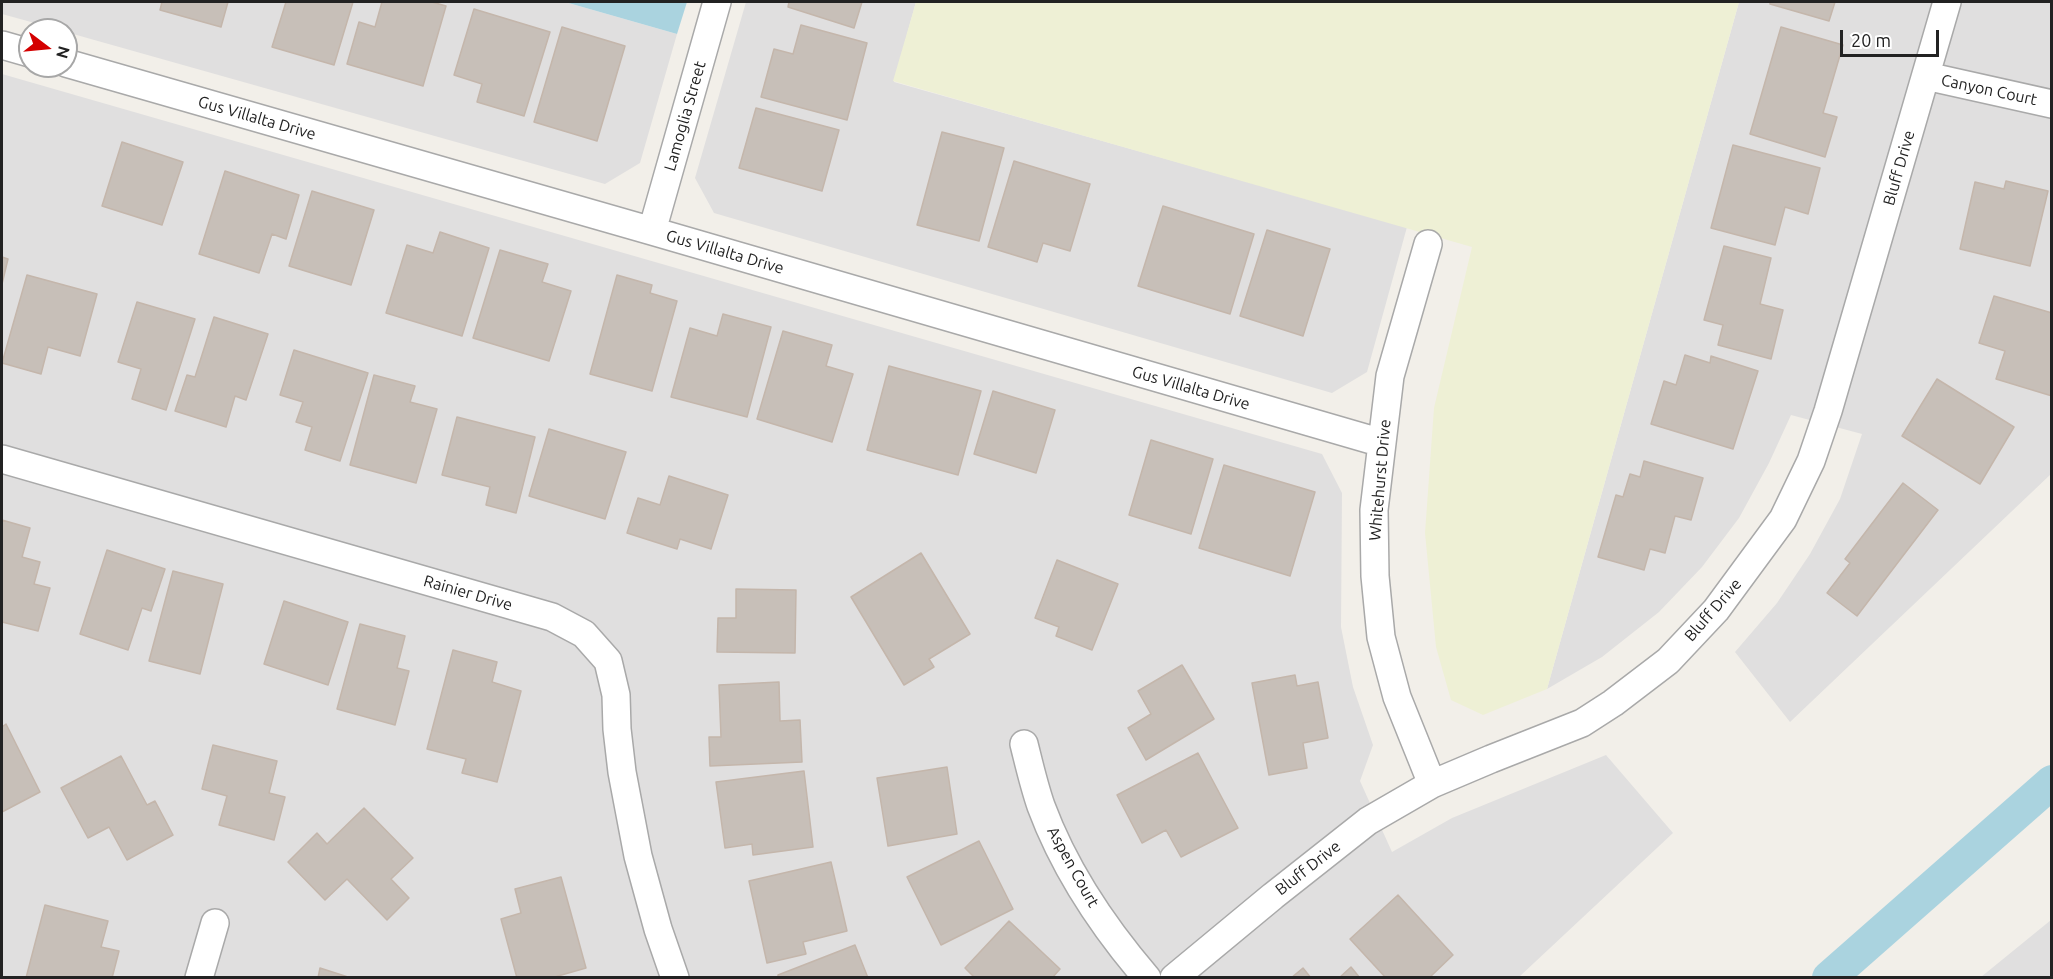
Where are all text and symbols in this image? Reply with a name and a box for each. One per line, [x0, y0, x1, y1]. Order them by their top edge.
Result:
north arrow [18, 18, 78, 78]
scale bar [1843, 18, 1942, 56]
text: 20 m [1851, 30, 1891, 50]
text: N [53, 44, 74, 61]
street label: Lamoglia Street [660, 59, 710, 173]
street label: Canyon Court [1939, 70, 2039, 110]
street label: Gus Villalta Drive [196, 92, 318, 144]
street label: Bluff Drive [1879, 128, 1919, 208]
street label: Gus Villalta Drive [664, 226, 786, 278]
street label: Gus Villalta Drive [1130, 362, 1252, 414]
street label: Whitehurst Drive [1365, 418, 1395, 542]
street label: Rainier Drive [421, 571, 515, 615]
street label: Bluff Drive [1680, 575, 1746, 645]
street label: Aspen Court [1043, 823, 1103, 911]
street label: Bluff Drive [1272, 837, 1344, 899]

